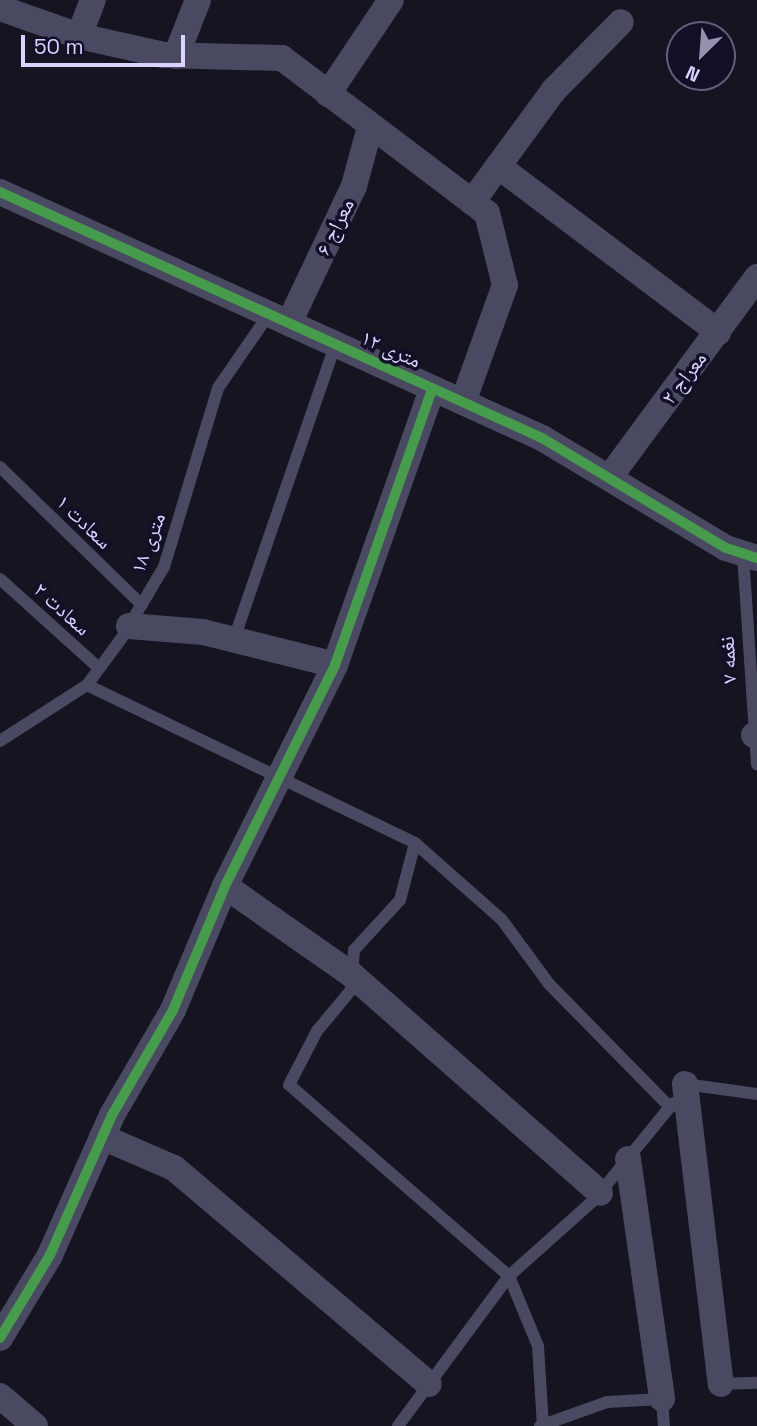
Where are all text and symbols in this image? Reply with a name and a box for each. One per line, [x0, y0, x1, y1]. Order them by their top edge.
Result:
scale bar [24, 21, 189, 65]
north arrow [666, 21, 736, 91]
text: 50 m [34, 33, 84, 60]
text: N [682, 60, 704, 88]
street label: معراج ۶ [311, 195, 359, 259]
street label: ۱۲ متری [357, 325, 425, 373]
street label: معراج ۲ [656, 346, 712, 410]
street label: سعادت ۱ [51, 489, 117, 555]
street label: ۱۸ متری [125, 509, 171, 577]
street label: سعادت ۲ [28, 577, 96, 641]
street label: نغمه ۷ [714, 636, 742, 684]

